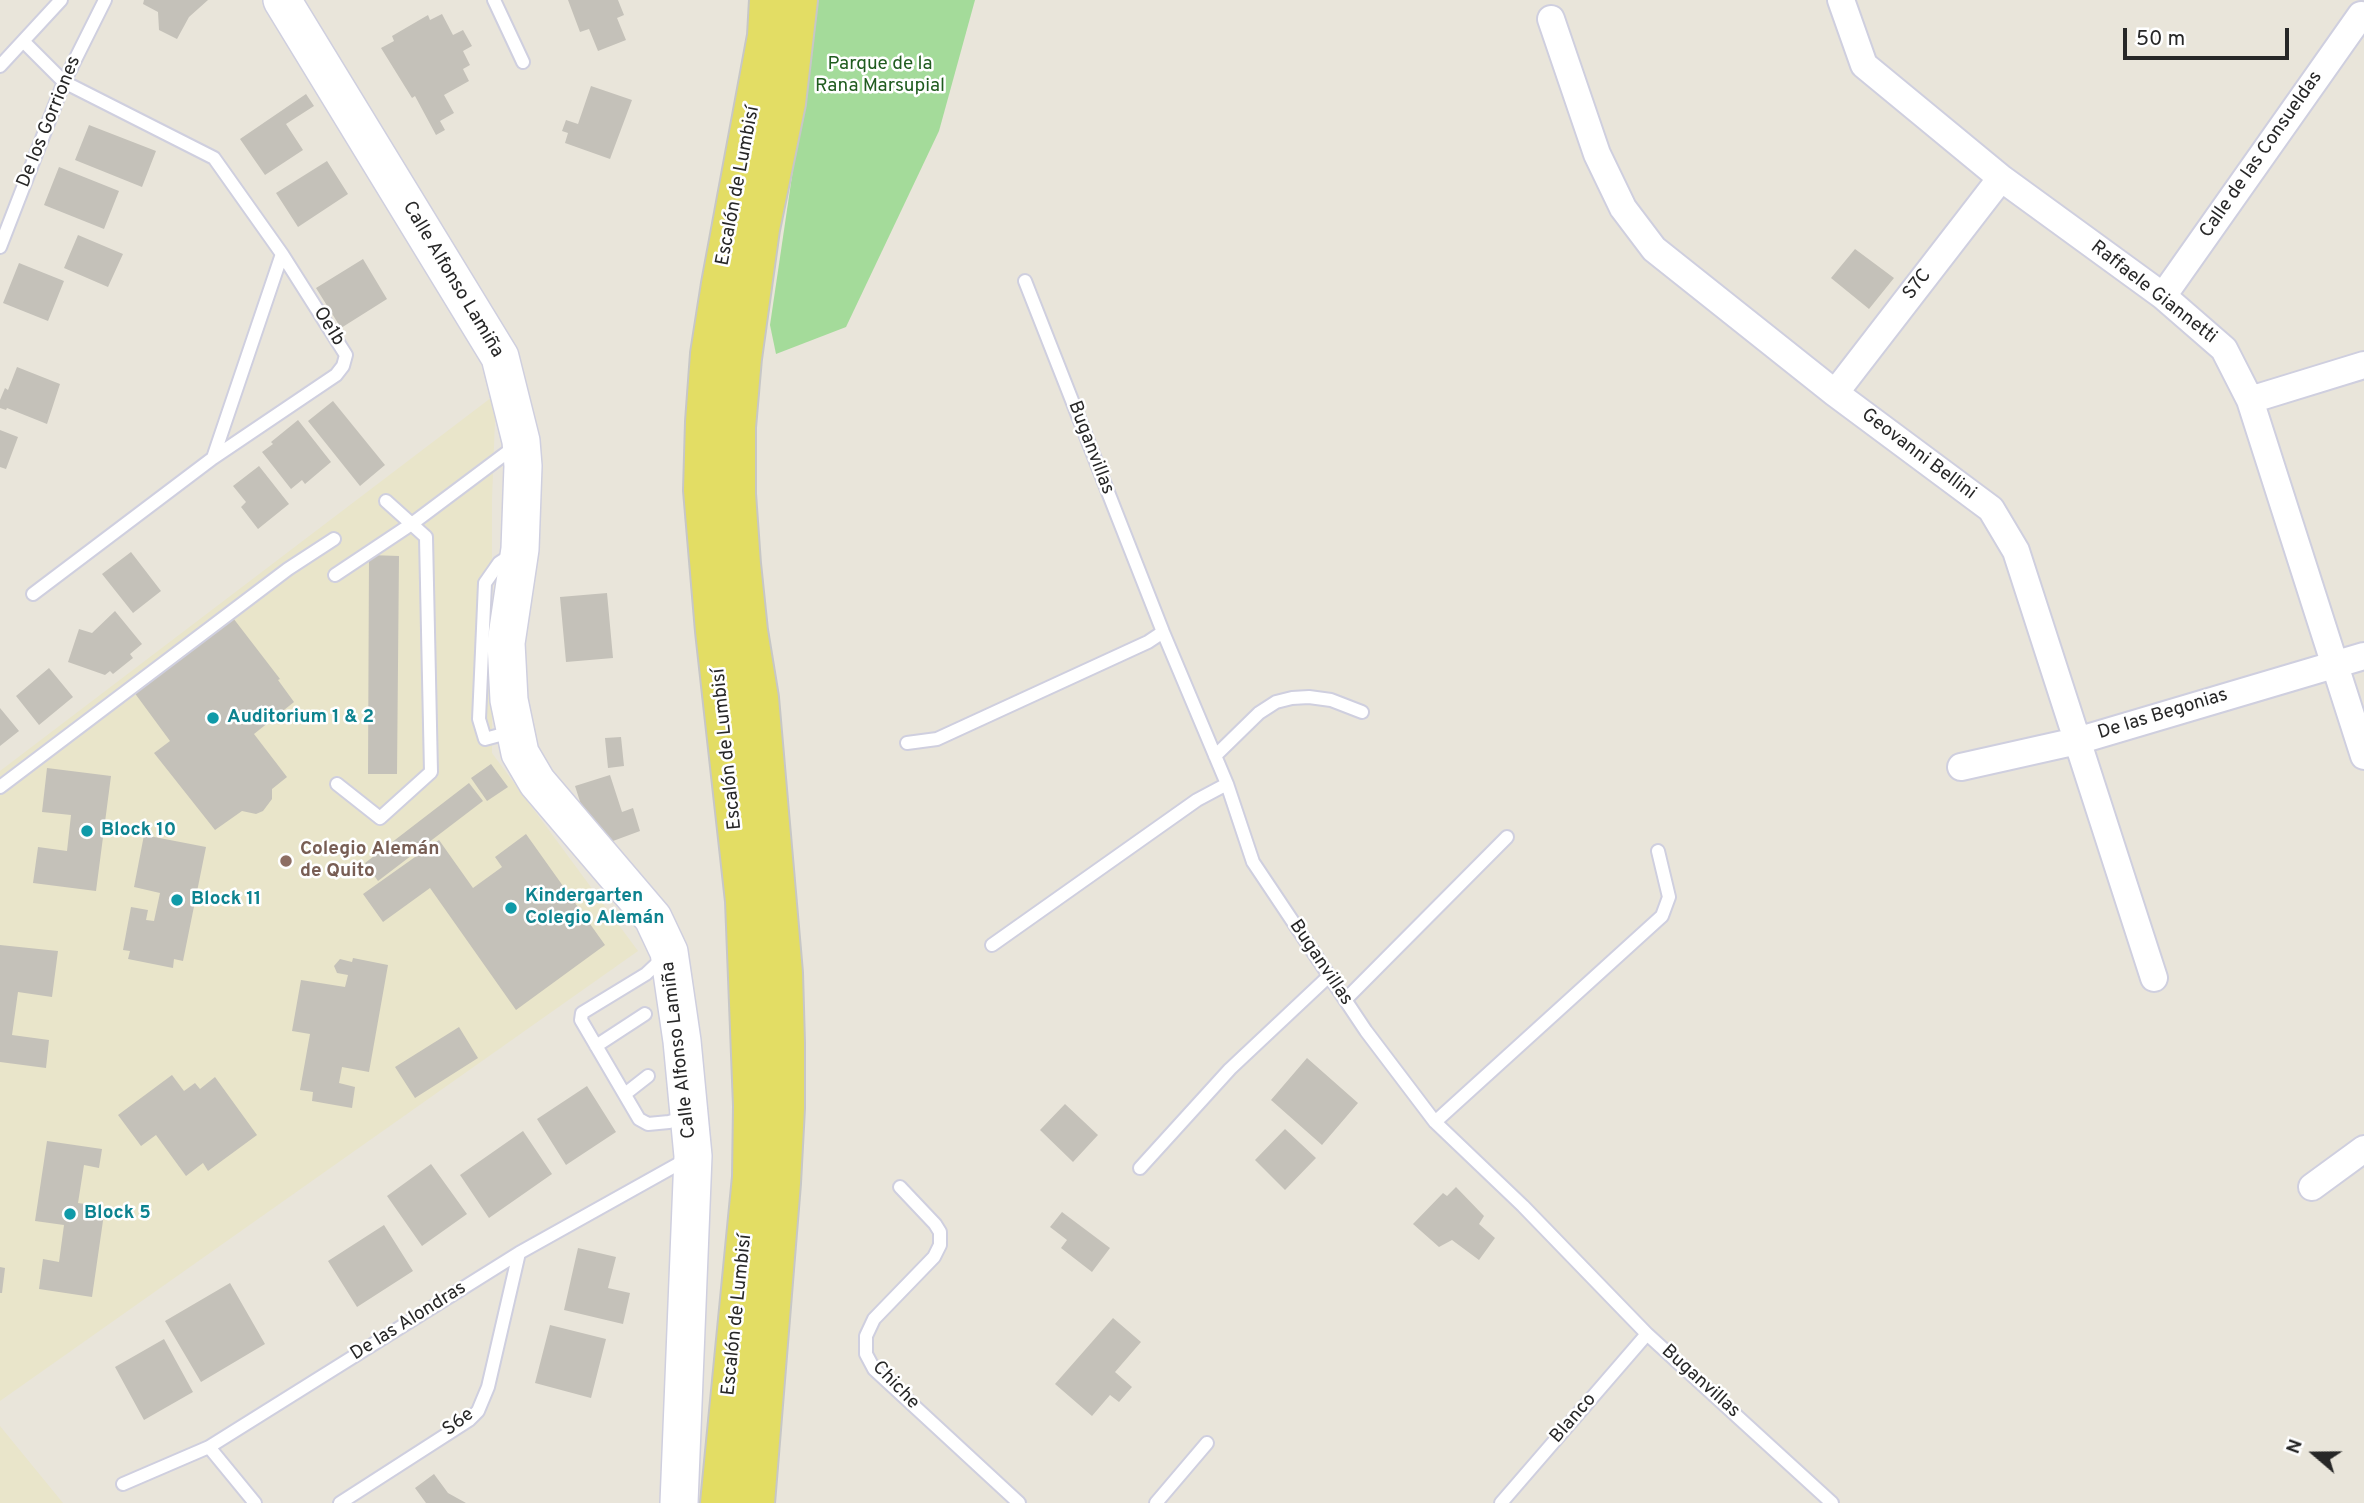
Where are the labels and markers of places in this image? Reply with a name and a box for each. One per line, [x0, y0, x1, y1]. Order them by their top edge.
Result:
place label: Auditorium 1 & 2 [227, 707, 374, 729]
marker: Auditorium 1 & 2 [205, 710, 221, 726]
place label: Block 10 [101, 820, 176, 842]
marker: Block 10 [79, 823, 95, 839]
place label: Colegio Alemán de Quito [300, 839, 439, 883]
marker: Colegio Alemán de Quito [278, 853, 294, 869]
place label: Kindergarten Colegio Alemán [525, 886, 664, 930]
place label: Block 11 [191, 889, 261, 911]
marker: Block 11 [169, 892, 185, 908]
marker: Kindergarten Colegio Alemán [503, 900, 519, 916]
place label: Block 5 [84, 1203, 151, 1225]
marker: Block 5 [62, 1206, 78, 1222]

